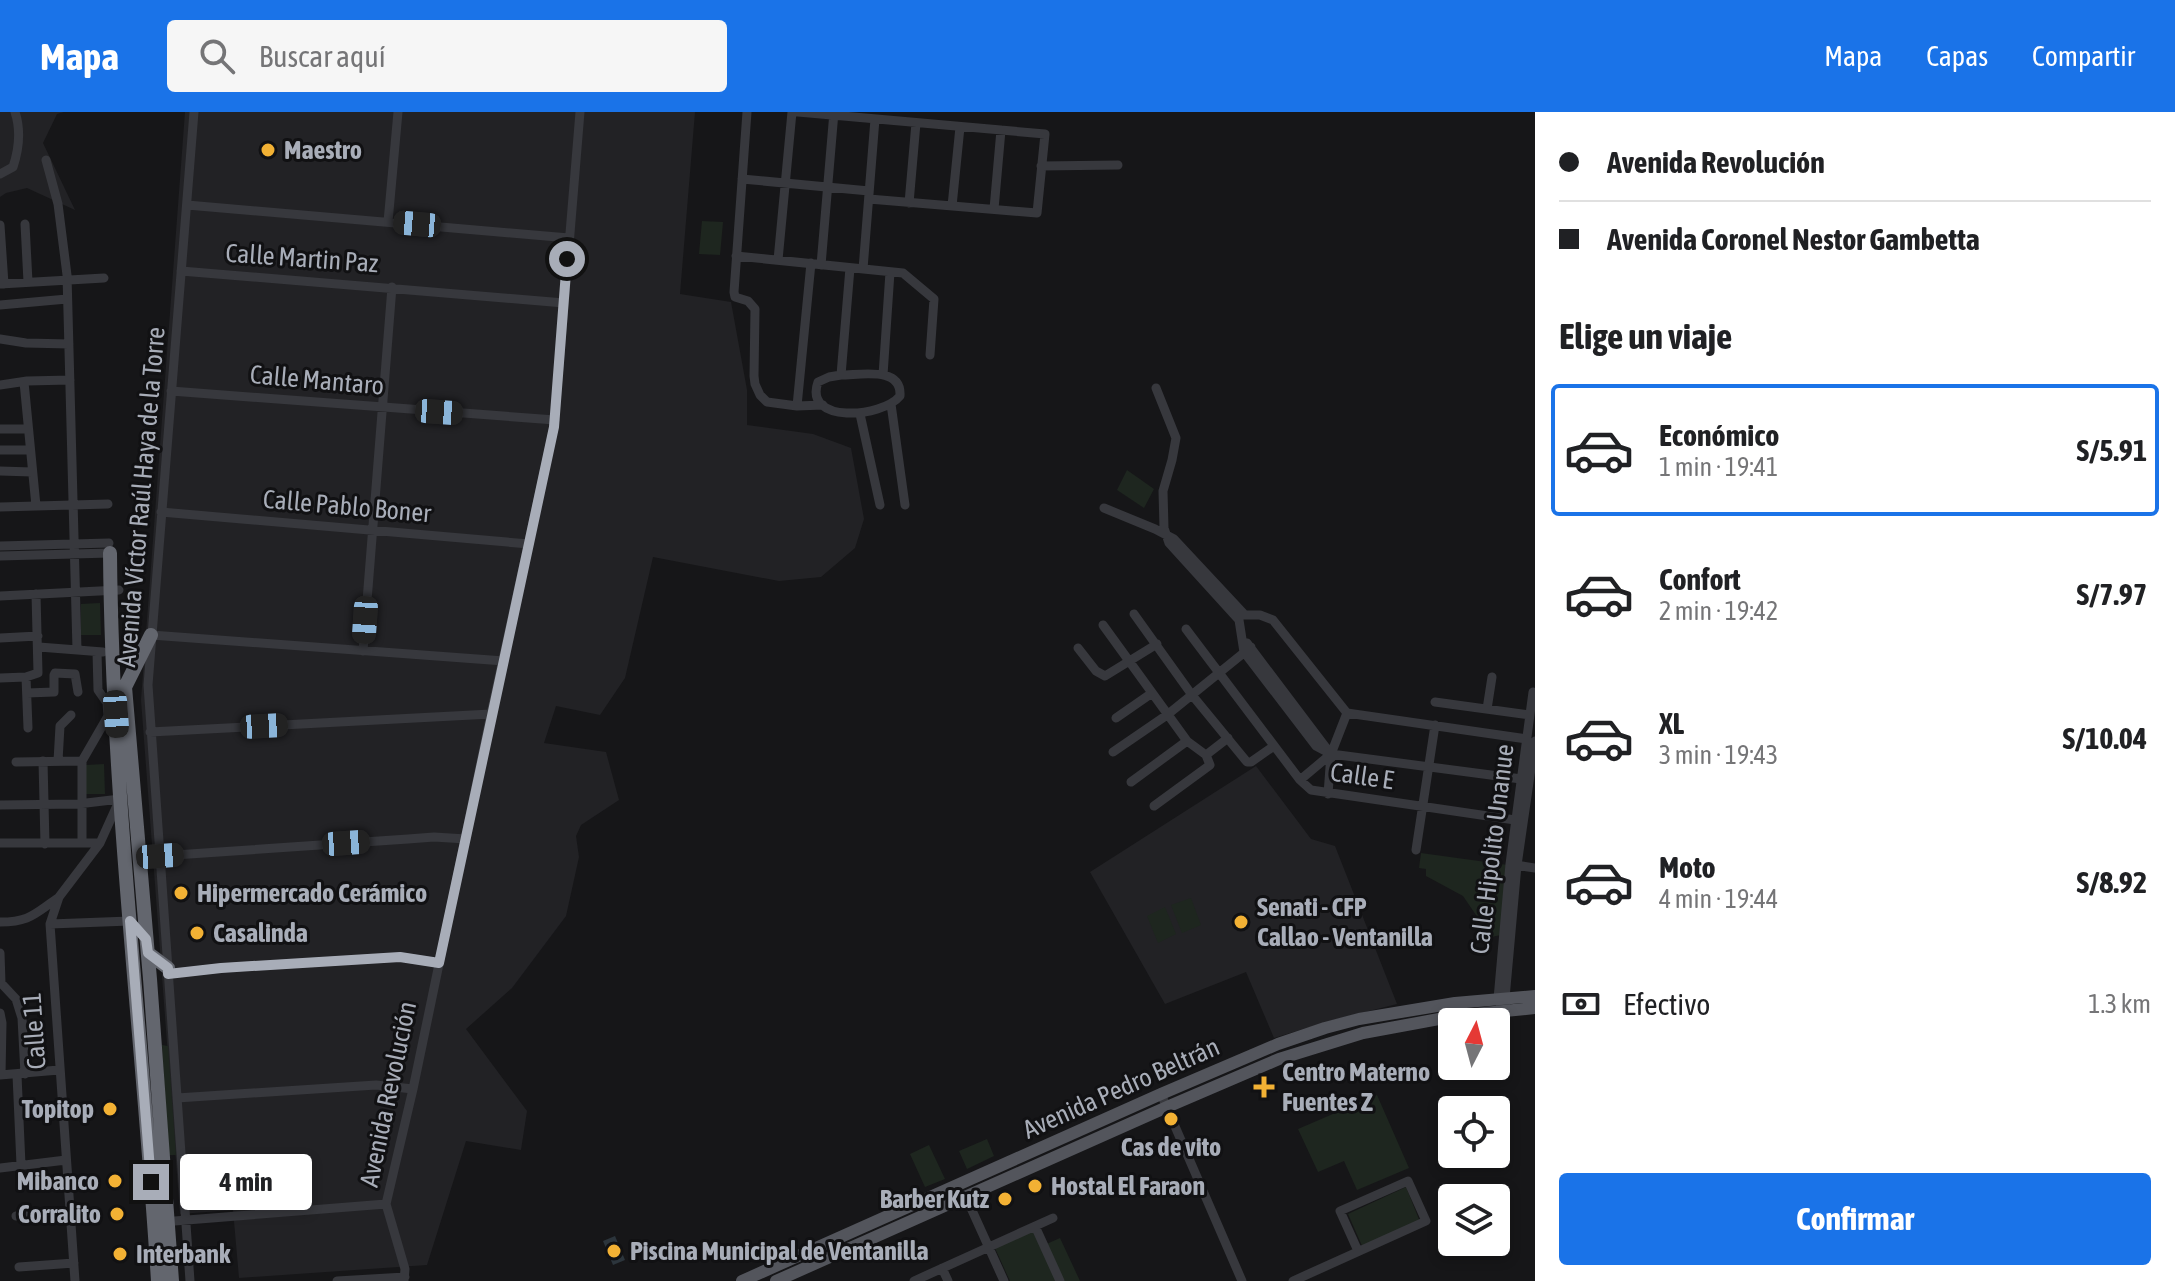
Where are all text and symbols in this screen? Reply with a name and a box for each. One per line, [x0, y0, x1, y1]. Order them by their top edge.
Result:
search box [167, 20, 727, 92]
icon: search [195, 34, 239, 78]
text: Mapa [40, 35, 119, 78]
text: Buscar aquí [259, 39, 386, 73]
text: Mapa [1824, 40, 1882, 72]
text: Capas [1926, 40, 1988, 72]
text: Compartir [2032, 40, 2135, 72]
place label: Maestro [284, 135, 362, 165]
marker: Maestro [259, 141, 277, 159]
text: Avenida Revolución [1607, 145, 1825, 179]
car [392, 210, 442, 238]
text: Avenida Coronel Nestor Gambetta [1607, 222, 1980, 256]
street label: Calle Martin Paz [225, 238, 379, 278]
route start [549, 241, 585, 277]
text: Elige un viaje [1559, 315, 1732, 357]
street label: Avenida Víctor Raúl Haya de la Torre [111, 326, 171, 668]
street label: Calle Mantaro [249, 359, 385, 401]
car [414, 398, 464, 426]
icon: car [1563, 414, 1635, 486]
text: Económico [1659, 418, 1779, 452]
text: S/5.91 [2077, 433, 2147, 467]
text: 1 min · 19:41 [1659, 452, 1778, 482]
street label: Calle Pablo Boner [262, 484, 432, 528]
icon: car [1563, 558, 1635, 630]
text: Confort [1659, 562, 1741, 596]
text: S/7.97 [2077, 577, 2147, 611]
car [351, 595, 379, 645]
text: 2 min · 19:42 [1659, 596, 1778, 626]
car [102, 689, 130, 739]
icon: car [1563, 702, 1635, 774]
text: XL [1659, 706, 1684, 740]
car [239, 713, 289, 739]
text: S/10.04 [2063, 721, 2147, 755]
text: 3 min · 19:43 [1659, 740, 1778, 770]
street label: Calle Hipolito Unanue [1464, 742, 1520, 956]
street label: Calle E [1328, 757, 1396, 795]
car [321, 829, 371, 857]
car [135, 842, 185, 870]
icon: car [1563, 846, 1635, 918]
text: Moto [1659, 850, 1716, 884]
text: S/8.92 [2077, 865, 2147, 899]
place label: Hipermercado Cerámico [197, 878, 427, 908]
marker: Hipermercado Cerámico [172, 884, 190, 902]
text: 4 min · 19:44 [1659, 884, 1778, 914]
place label: Senati - CFP Callao - Ventanilla [1257, 892, 1433, 952]
marker: Senati - CFP Callao - Ventanilla [1232, 913, 1250, 931]
place label: Casalinda [213, 918, 308, 948]
marker: Casalinda [188, 924, 206, 942]
icon: cash [1559, 982, 1603, 1026]
text: Efectivo [1623, 987, 1710, 1021]
text: 1.3 km [2088, 989, 2151, 1019]
street label: Calle 11 [16, 991, 52, 1071]
street label: Avenida Revolución [354, 999, 422, 1189]
north arrow [1438, 1008, 1510, 1080]
map controls [1438, 1008, 1510, 1256]
street label: Avenida Pedro Beltrán [1018, 1031, 1224, 1145]
place label: Centro Materno Fuentes Z [1282, 1057, 1430, 1117]
marker: Centro Materno Fuentes Z [1253, 1076, 1275, 1098]
place label: Topitop [22, 1094, 94, 1124]
button: locate [1438, 1096, 1510, 1168]
marker: Topitop [101, 1100, 119, 1118]
marker: Cas de vito [1162, 1110, 1180, 1128]
place label: Cas de vito [1121, 1132, 1221, 1162]
callout: 4 min [179, 1154, 311, 1210]
route end [133, 1164, 169, 1200]
place label: Mibanco [17, 1166, 99, 1196]
text: 4 min [219, 1167, 273, 1197]
place label: Hostal El Faraon [1051, 1171, 1205, 1201]
marker: Mibanco [106, 1172, 124, 1190]
button: Confirmar [1559, 1173, 2151, 1265]
marker: Hostal El Faraon [1026, 1177, 1044, 1195]
place label: Barber Kutz [880, 1184, 990, 1214]
button: layers [1438, 1184, 1510, 1256]
marker: Barber Kutz [996, 1190, 1014, 1208]
place label: Corralito [18, 1199, 101, 1229]
marker: Corralito [108, 1205, 126, 1223]
place label: Piscina Municipal de Ventanilla [630, 1236, 929, 1266]
place label: Interbank [136, 1239, 231, 1269]
marker: Piscina Municipal de Ventanilla [605, 1242, 623, 1260]
marker: Interbank [111, 1245, 129, 1263]

